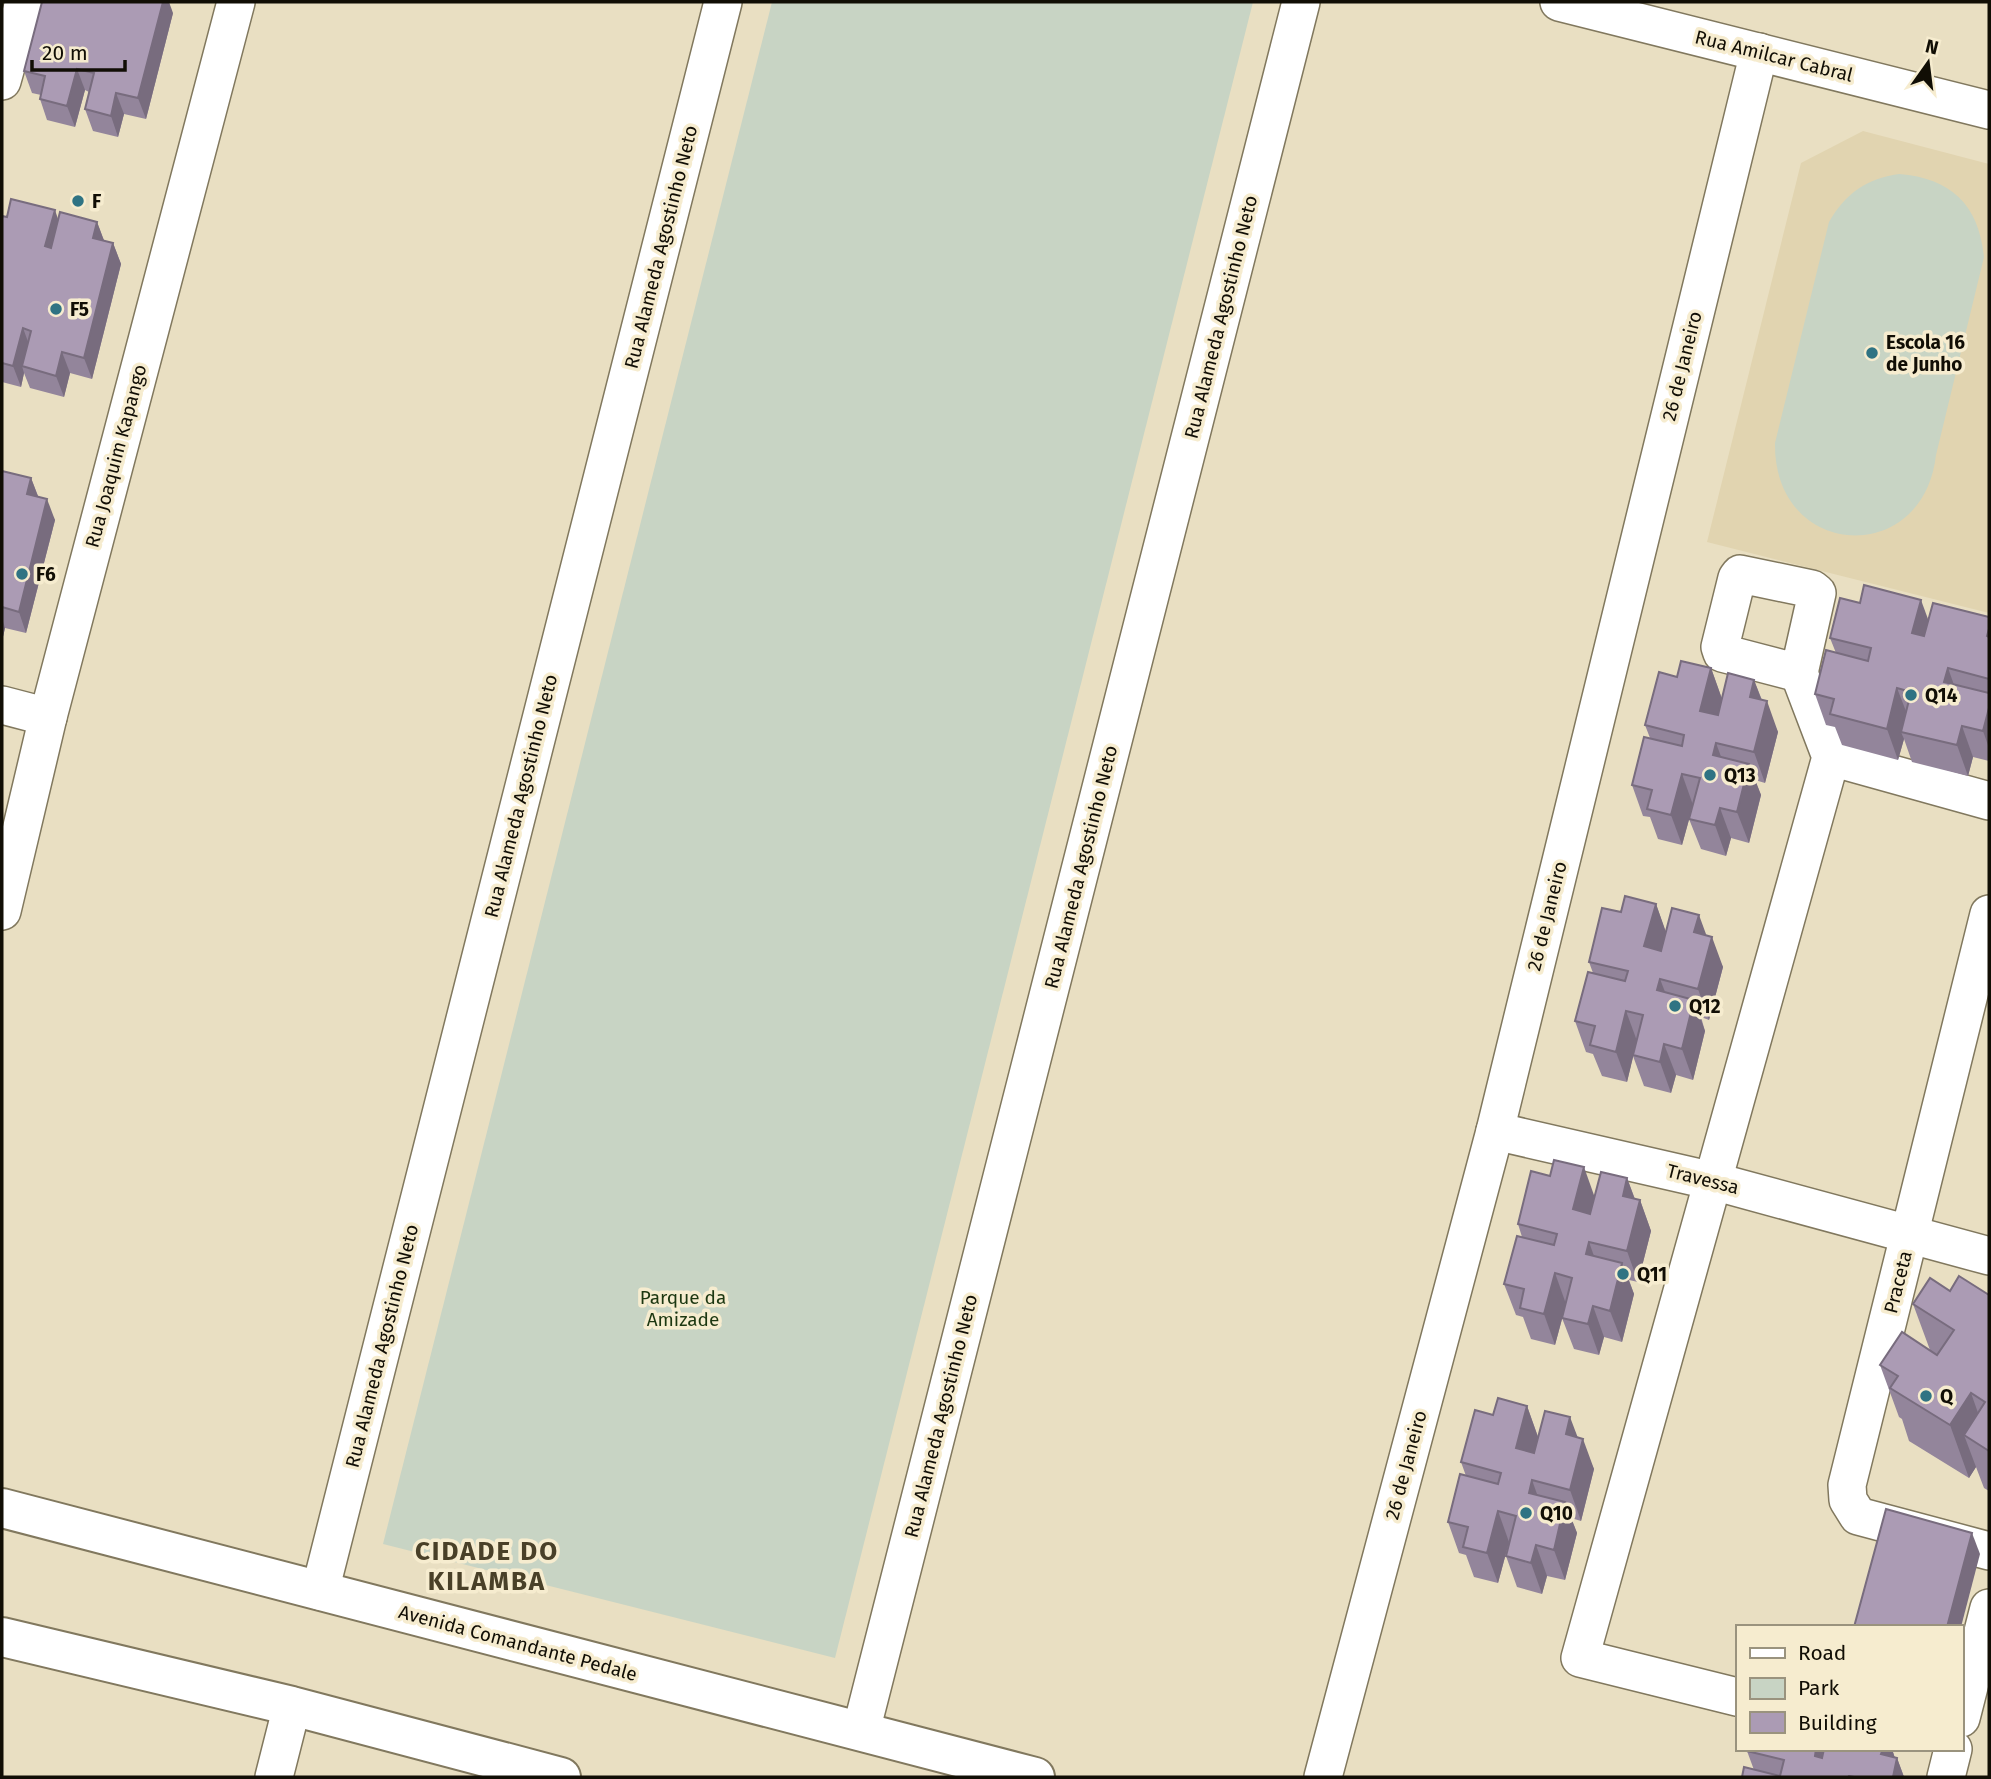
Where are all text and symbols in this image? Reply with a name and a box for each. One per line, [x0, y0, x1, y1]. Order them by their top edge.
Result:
street label: Rua Amilcar Cabral [1693, 25, 1856, 87]
scale bar [32, 28, 124, 72]
north arrow [1893, 28, 1963, 98]
text: N [1923, 34, 1941, 60]
text: 20 m [42, 40, 88, 66]
street label: Rua Alameda Agostinho Neto [620, 123, 702, 371]
place label: F [92, 190, 102, 213]
marker: F [70, 193, 86, 209]
street label: Rua Alameda Agostinho Neto [1180, 193, 1262, 441]
place label: F5 [70, 298, 89, 321]
marker: F5 [48, 301, 64, 317]
street label: 26 de Janeiro [1657, 309, 1707, 423]
place label: Escola 16 de Junho [1886, 331, 1965, 376]
marker: Escola 16 de Junho [1864, 345, 1880, 361]
street label: Rua Joaquim Kapango [80, 362, 152, 550]
place label: F6 [36, 563, 56, 586]
marker: F6 [14, 566, 30, 582]
street label: Rua Alameda Agostinho Neto [480, 672, 562, 920]
place label: Q14 [1925, 684, 1958, 707]
marker: Q14 [1903, 687, 1919, 703]
street label: Rua Alameda Agostinho Neto [1040, 743, 1122, 991]
place label: Q13 [1724, 764, 1756, 787]
marker: Q13 [1702, 767, 1718, 783]
street label: 26 de Janeiro [1522, 859, 1572, 973]
place label: Q12 [1689, 995, 1721, 1018]
marker: Q12 [1667, 998, 1683, 1014]
street label: Travessa [1665, 1159, 1741, 1199]
street label: Rua Alameda Agostinho Neto [341, 1222, 423, 1470]
street label: Praceta [1879, 1248, 1917, 1316]
place label: Q11 [1637, 1263, 1667, 1286]
marker: Q11 [1615, 1266, 1631, 1282]
park label: Parque da Amizade [640, 1286, 726, 1331]
street label: Rua Alameda Agostinho Neto [900, 1292, 982, 1540]
place label: Q [1940, 1385, 1954, 1408]
marker: Q [1918, 1388, 1934, 1404]
street label: 26 de Janeiro [1380, 1408, 1432, 1522]
place label: Q10 [1540, 1502, 1573, 1525]
marker: Q10 [1518, 1505, 1534, 1521]
district label: CIDADE DO KILAMBA [415, 1536, 559, 1597]
street label: Avenida Comandante Pedale [396, 1600, 640, 1686]
legend [1736, 1625, 1963, 1751]
text: Road [1798, 1640, 1846, 1666]
text: Park [1798, 1675, 1840, 1701]
text: Building [1798, 1710, 1877, 1736]

